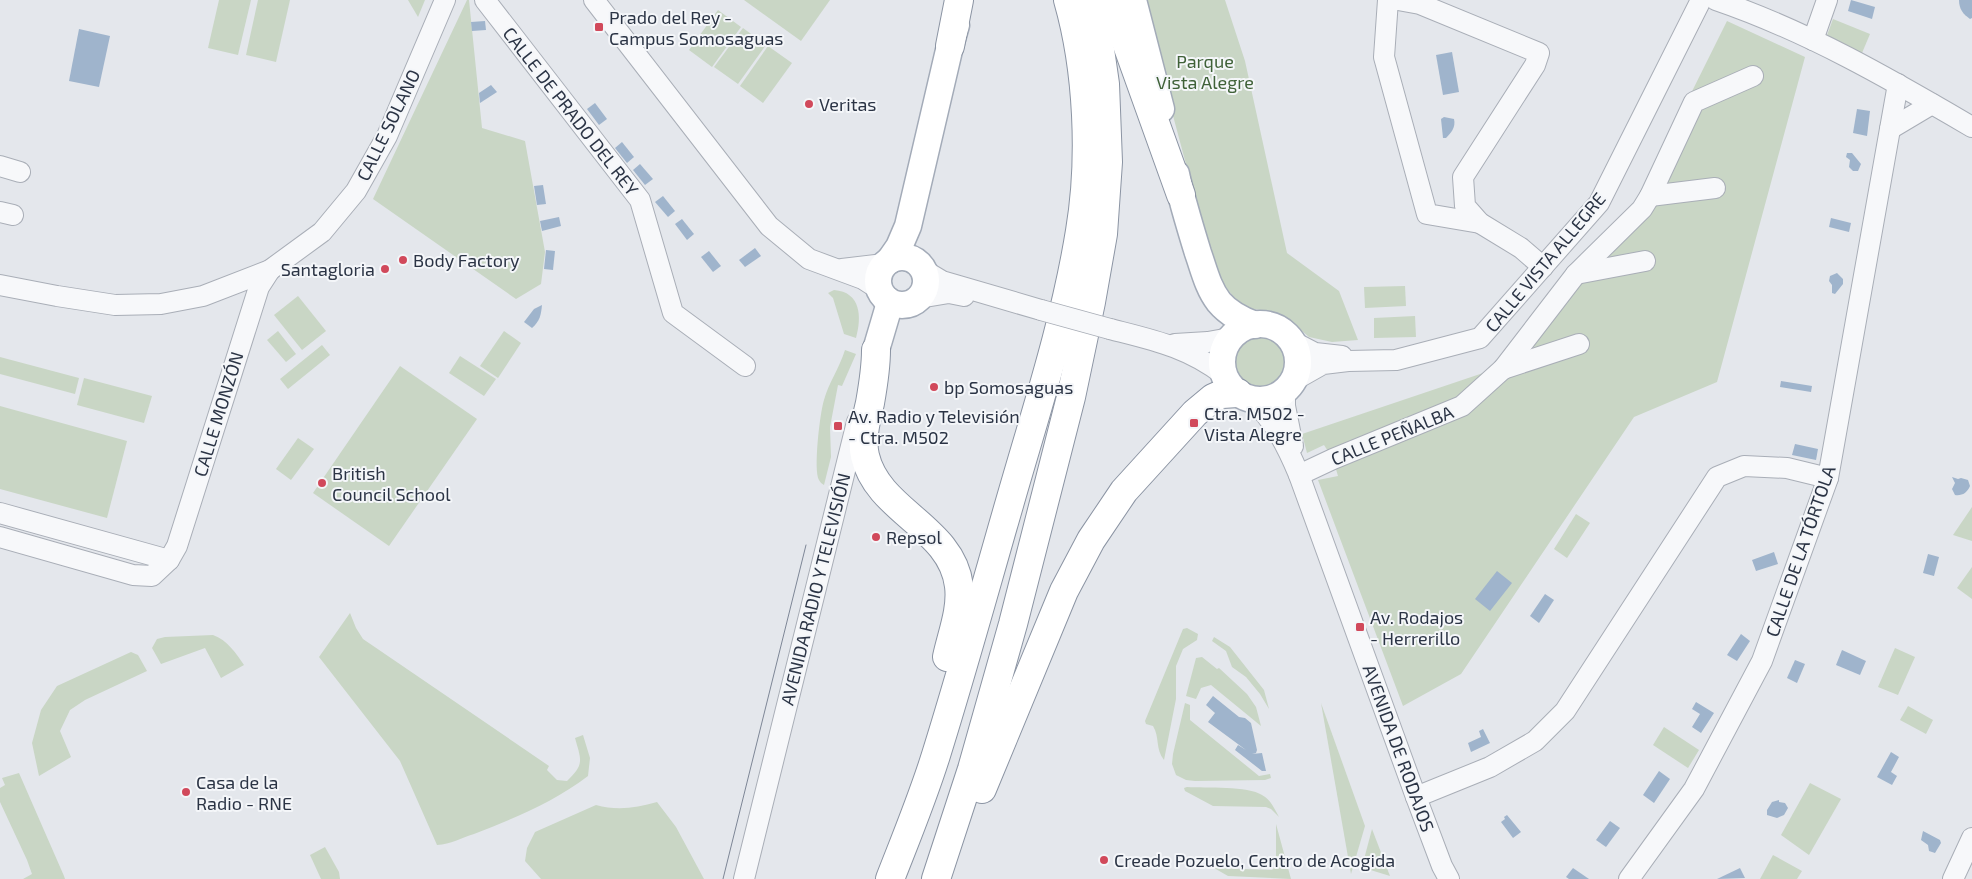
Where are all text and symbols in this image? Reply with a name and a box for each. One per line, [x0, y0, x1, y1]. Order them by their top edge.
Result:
place label: Prado del Rey - Campus Somosaguas [609, 6, 783, 49]
marker: Prado del Rey - Campus Somosaguas [593, 21, 605, 33]
street label: CALLE DE PRADO DEL REY [499, 23, 644, 200]
park label: Parque Vista Alegre [1156, 50, 1254, 93]
street label: CALLE SOLANO [352, 66, 424, 184]
place label: Veritas [819, 93, 877, 115]
marker: Veritas [803, 98, 815, 110]
street label: CALLE VISTA ALLEGRE [1480, 188, 1610, 336]
place label: Body Factory [413, 249, 520, 271]
marker: Body Factory [397, 254, 409, 266]
place label: Santagloria [281, 258, 375, 280]
marker: Santagloria [379, 263, 391, 275]
street label: CALLE MONZÓN [189, 349, 247, 479]
place label: bp Somosaguas [944, 376, 1073, 398]
marker: bp Somosaguas [928, 381, 940, 393]
street label: CALLE PEÑALBA [1327, 400, 1457, 470]
place label: Ctra. M502 - Vista Alegre [1204, 402, 1305, 445]
place label: Av. Radio y Televisión - Ctra. M502 [848, 405, 1020, 448]
marker: Ctra. M502 - Vista Alegre [1188, 417, 1200, 429]
marker: Av. Radio y Televisión - Ctra. M502 [832, 420, 844, 432]
place label: British Council School [332, 462, 451, 505]
street label: CALLE DE LA TÓRTOLA [1760, 462, 1840, 639]
street label: AVENIDA RADIO Y TELEVISIÓN [775, 471, 855, 707]
marker: British Council School [316, 477, 328, 489]
place label: Repsol [886, 526, 943, 548]
marker: Repsol [870, 531, 882, 543]
place label: Av. Rodajos - Herrerillo [1370, 606, 1463, 649]
marker: Av. Rodajos - Herrerillo [1354, 621, 1366, 633]
street label: AVENIDA DE RODAJOS [1359, 661, 1439, 835]
place label: Casa de la Radio - RNE [196, 771, 292, 814]
marker: Casa de la Radio - RNE [180, 786, 192, 798]
place label: Creade Pozuelo, Centro de Acogida [1114, 849, 1395, 871]
marker: Creade Pozuelo, Centro de Acogida [1098, 854, 1110, 866]

